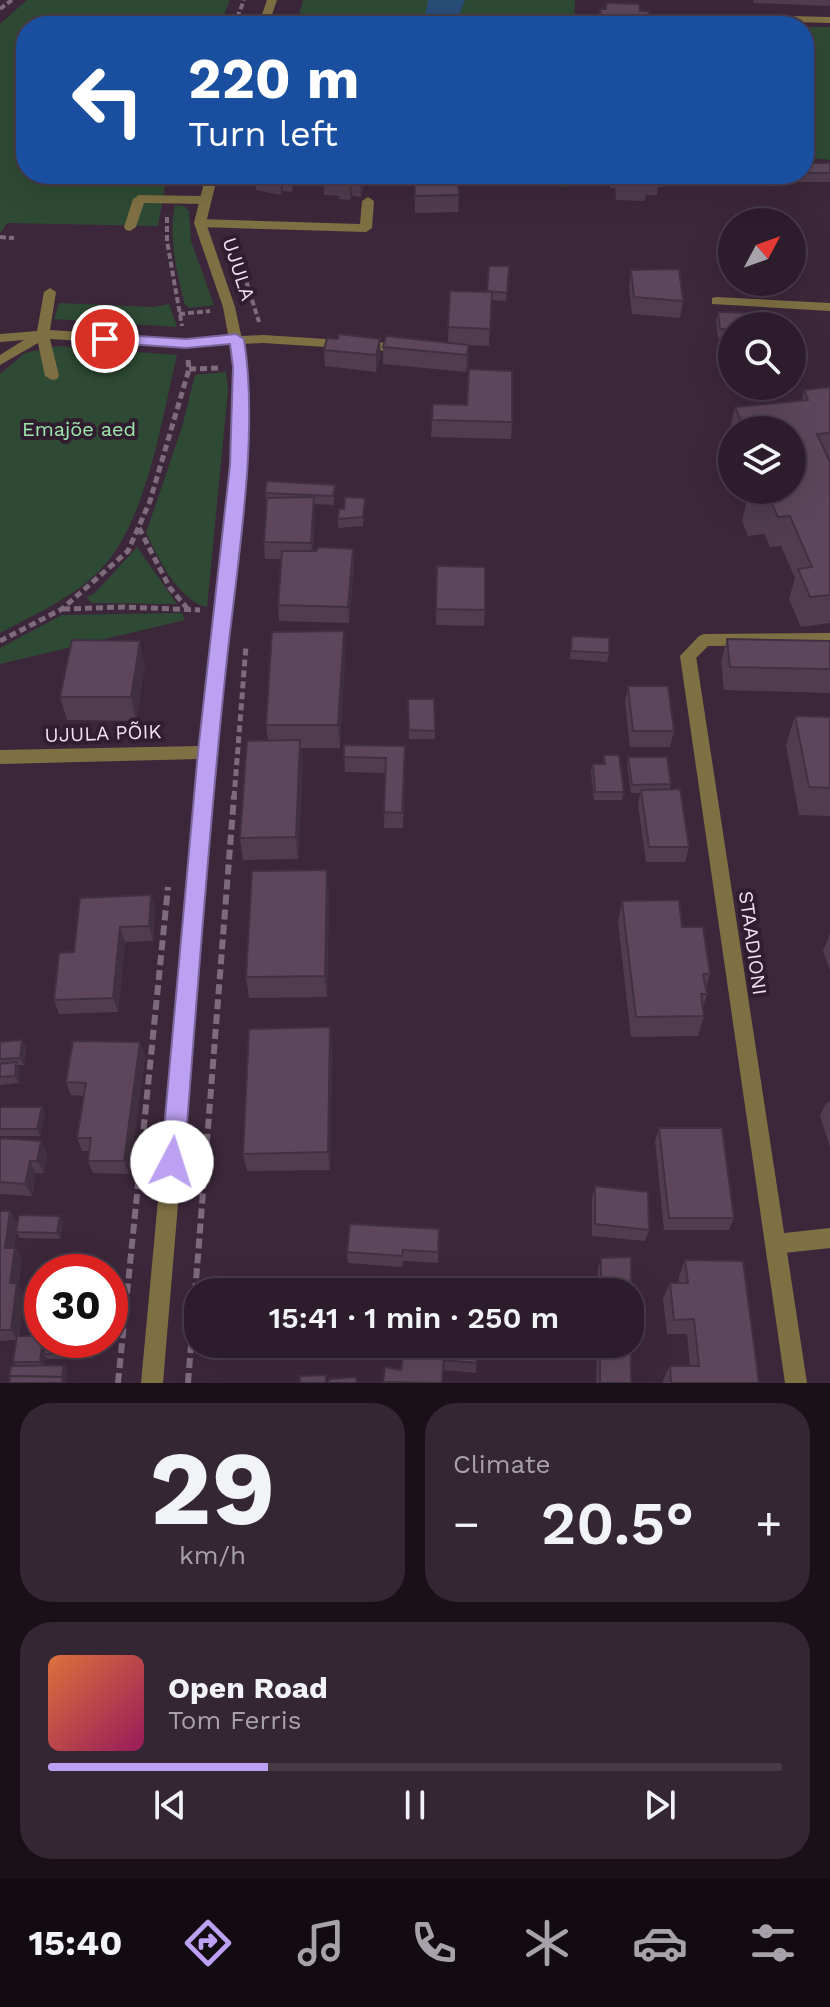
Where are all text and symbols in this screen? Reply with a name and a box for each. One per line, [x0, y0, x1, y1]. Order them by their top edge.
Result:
text: 220 m [188, 46, 360, 112]
icon: left [56, 48, 160, 152]
text: Turn left [188, 113, 338, 155]
north arrow [718, 208, 806, 296]
map controls [718, 208, 806, 504]
street label: UJULA [218, 234, 260, 304]
pin [71, 305, 139, 373]
button: search [718, 312, 806, 400]
icon: arrive [83, 317, 127, 361]
button: layers [718, 416, 806, 504]
park label: Emajõe aed [22, 417, 136, 441]
street label: UJULA PÕIK [44, 719, 162, 747]
street label: STAADIONI [734, 889, 772, 997]
position arrow [130, 1120, 214, 1204]
speed limit sign: 30 [24, 1254, 128, 1358]
text: 15:41 · 1 min · 250 m [269, 1300, 559, 1335]
text: 29 [149, 1427, 276, 1549]
text: Climate [453, 1449, 551, 1479]
text: 20.5° [541, 1488, 694, 1559]
text: − [453, 1498, 480, 1550]
text: + [755, 1498, 782, 1550]
text: km/h [179, 1540, 246, 1570]
text: Open Road [168, 1670, 328, 1705]
text: Tom Ferris [168, 1705, 301, 1735]
icon: previous [148, 1783, 192, 1827]
icon: pause [393, 1783, 437, 1827]
icon: next [638, 1783, 682, 1827]
icon: directions [180, 1915, 236, 1971]
icon: music [293, 1915, 349, 1971]
icon: phone [406, 1915, 462, 1971]
icon: climate [519, 1915, 575, 1971]
icon: car [632, 1915, 688, 1971]
icon: filters [745, 1915, 801, 1971]
text: 15:40 [29, 1922, 122, 1964]

